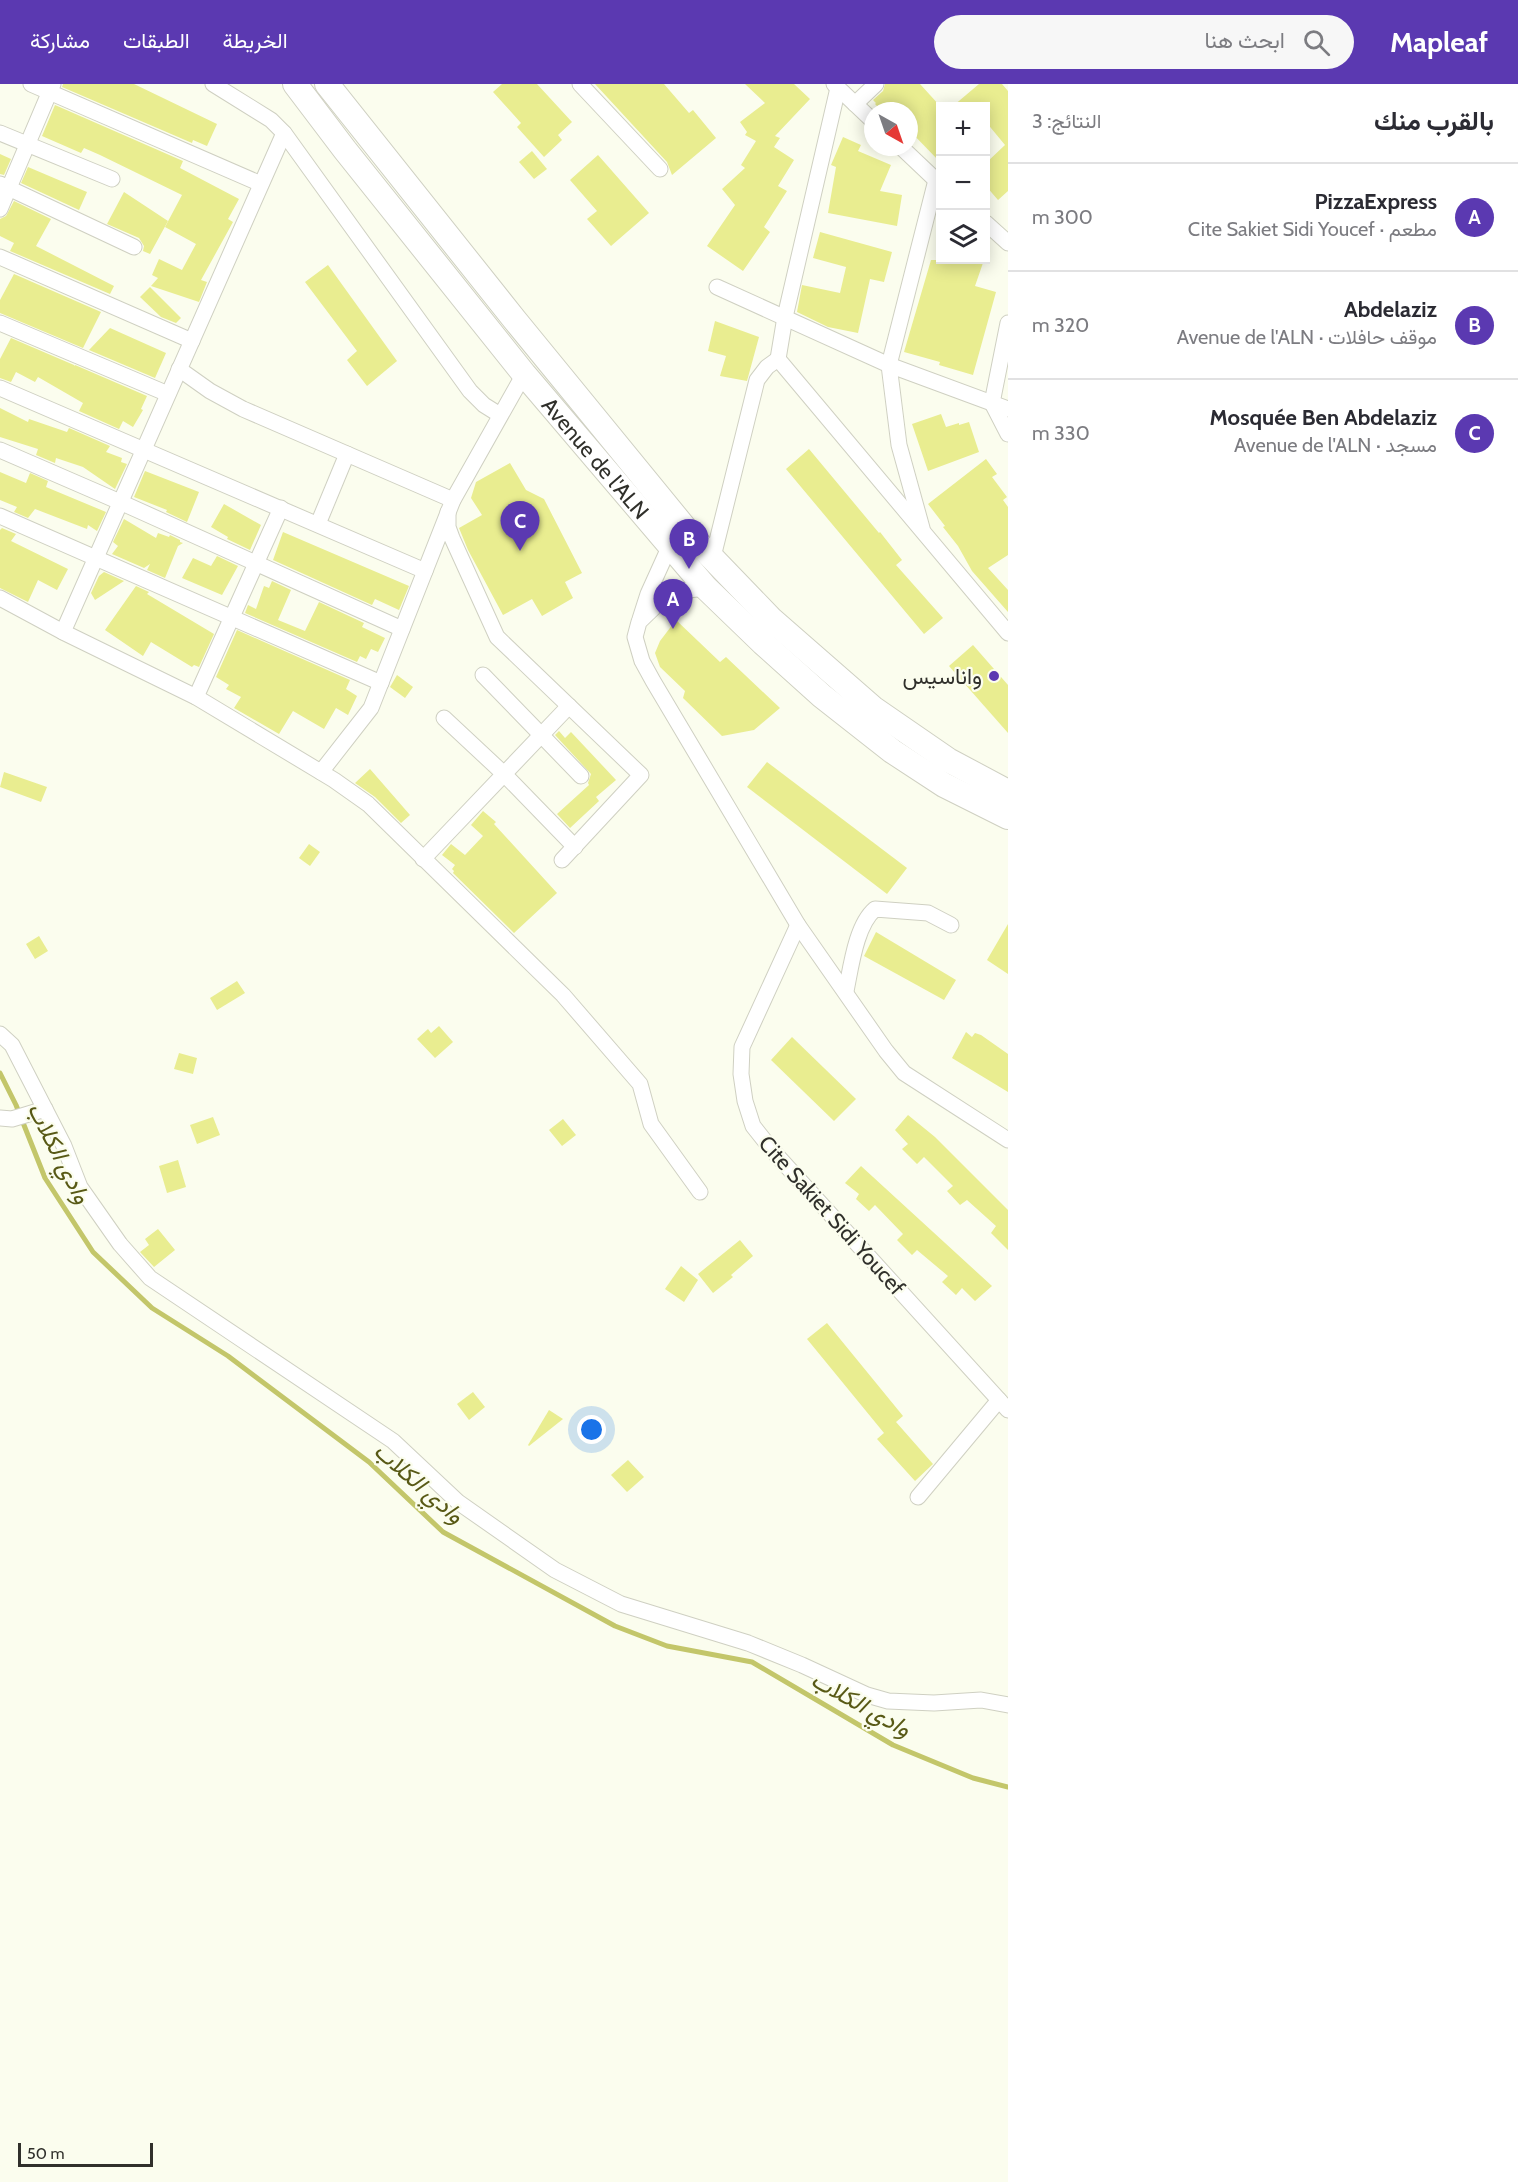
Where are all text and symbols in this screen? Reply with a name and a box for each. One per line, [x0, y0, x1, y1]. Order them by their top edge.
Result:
search box [934, 15, 1354, 69]
text: Mapleaf [1390, 25, 1488, 59]
icon: search [1300, 26, 1333, 59]
text: ابحث هنا [1205, 27, 1285, 54]
text: مشاركة [30, 28, 90, 53]
text: الطبقات [123, 28, 190, 53]
text: الخريطة [223, 28, 288, 53]
north arrow [864, 102, 918, 156]
map controls [936, 102, 990, 264]
button: + [936, 102, 990, 156]
text: بالقرب منك [1374, 105, 1494, 137]
text: النتائج: 3 [1032, 109, 1101, 133]
button: − [936, 156, 990, 210]
text: PizzaExpress [1315, 188, 1437, 215]
text: 300 m [1032, 205, 1093, 229]
text: A [1468, 205, 1481, 229]
button: layers [936, 210, 990, 264]
text: مطعم · Cite Sakiet Sidi Youcef [1188, 217, 1437, 241]
text: Abdelaziz [1344, 296, 1437, 323]
text: 320 m [1032, 313, 1089, 337]
text: B [1468, 313, 1481, 337]
text: موقف حافلات · Avenue de l'ALN [1177, 325, 1437, 349]
street label: Avenue de l'ALN [536, 392, 654, 525]
text: Mosquée Ben Abdelaziz [1210, 404, 1437, 431]
text: 330 m [1032, 421, 1090, 445]
text: C [1468, 421, 1481, 445]
text: مسجد · Avenue de l'ALN [1234, 433, 1437, 457]
pin: C [500, 502, 540, 551]
pin: B [670, 520, 708, 569]
pin: A [654, 580, 692, 629]
place label: واناسيس [903, 663, 982, 690]
marker: واناسيس [987, 669, 1001, 683]
water label: وادي الكلاب [17, 1097, 97, 1211]
street label: Cite Sakiet Sidi Youcef [753, 1130, 911, 1301]
your location [577, 1415, 606, 1444]
water label: وادي الكلاب [365, 1436, 470, 1534]
water label: وادي الكلاب [804, 1664, 917, 1747]
scale bar [18, 2140, 153, 2168]
text: 50 m [27, 2144, 64, 2163]

